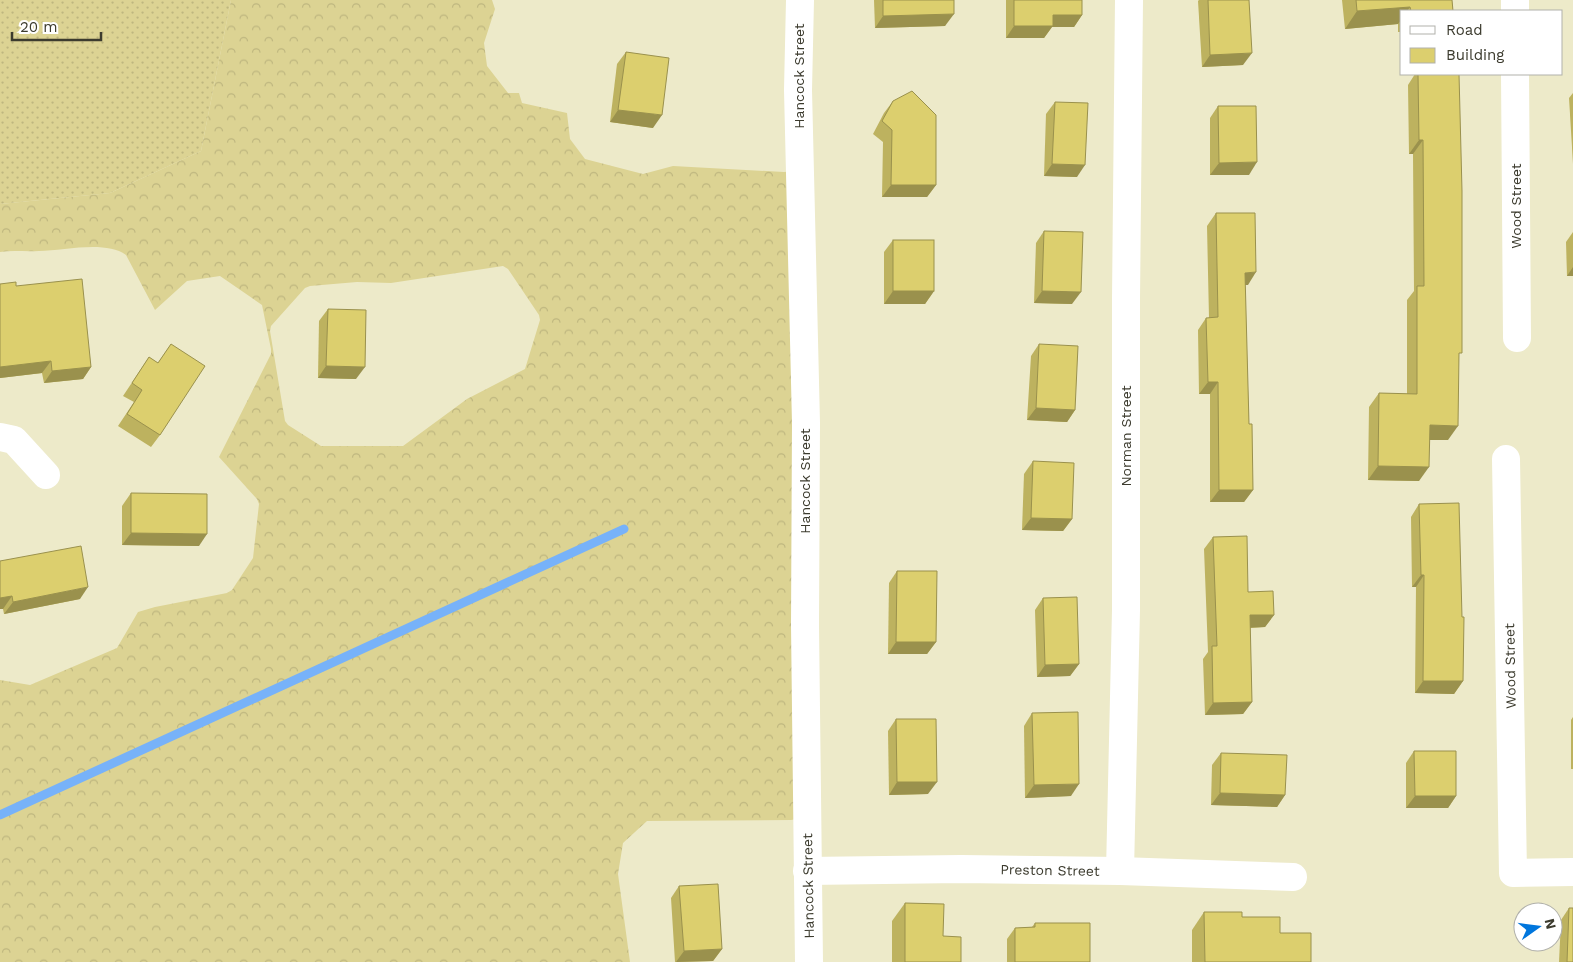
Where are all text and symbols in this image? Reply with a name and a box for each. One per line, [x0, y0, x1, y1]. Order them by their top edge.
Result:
scale bar [12, 10, 101, 42]
legend [1400, 10, 1563, 75]
text: 20 m [20, 18, 58, 36]
text: Road [1446, 21, 1483, 39]
street label: Hancock Street [791, 23, 807, 129]
text: Building [1446, 46, 1504, 64]
street label: Wood Street [1508, 163, 1524, 249]
street label: Norman Street [1118, 385, 1134, 487]
street label: Hancock Street [797, 428, 813, 534]
street label: Wood Street [1501, 623, 1519, 709]
street label: Hancock Street [799, 833, 817, 939]
street label: Preston Street [1000, 861, 1100, 879]
north arrow [1513, 902, 1563, 952]
text: N [1542, 917, 1560, 931]

